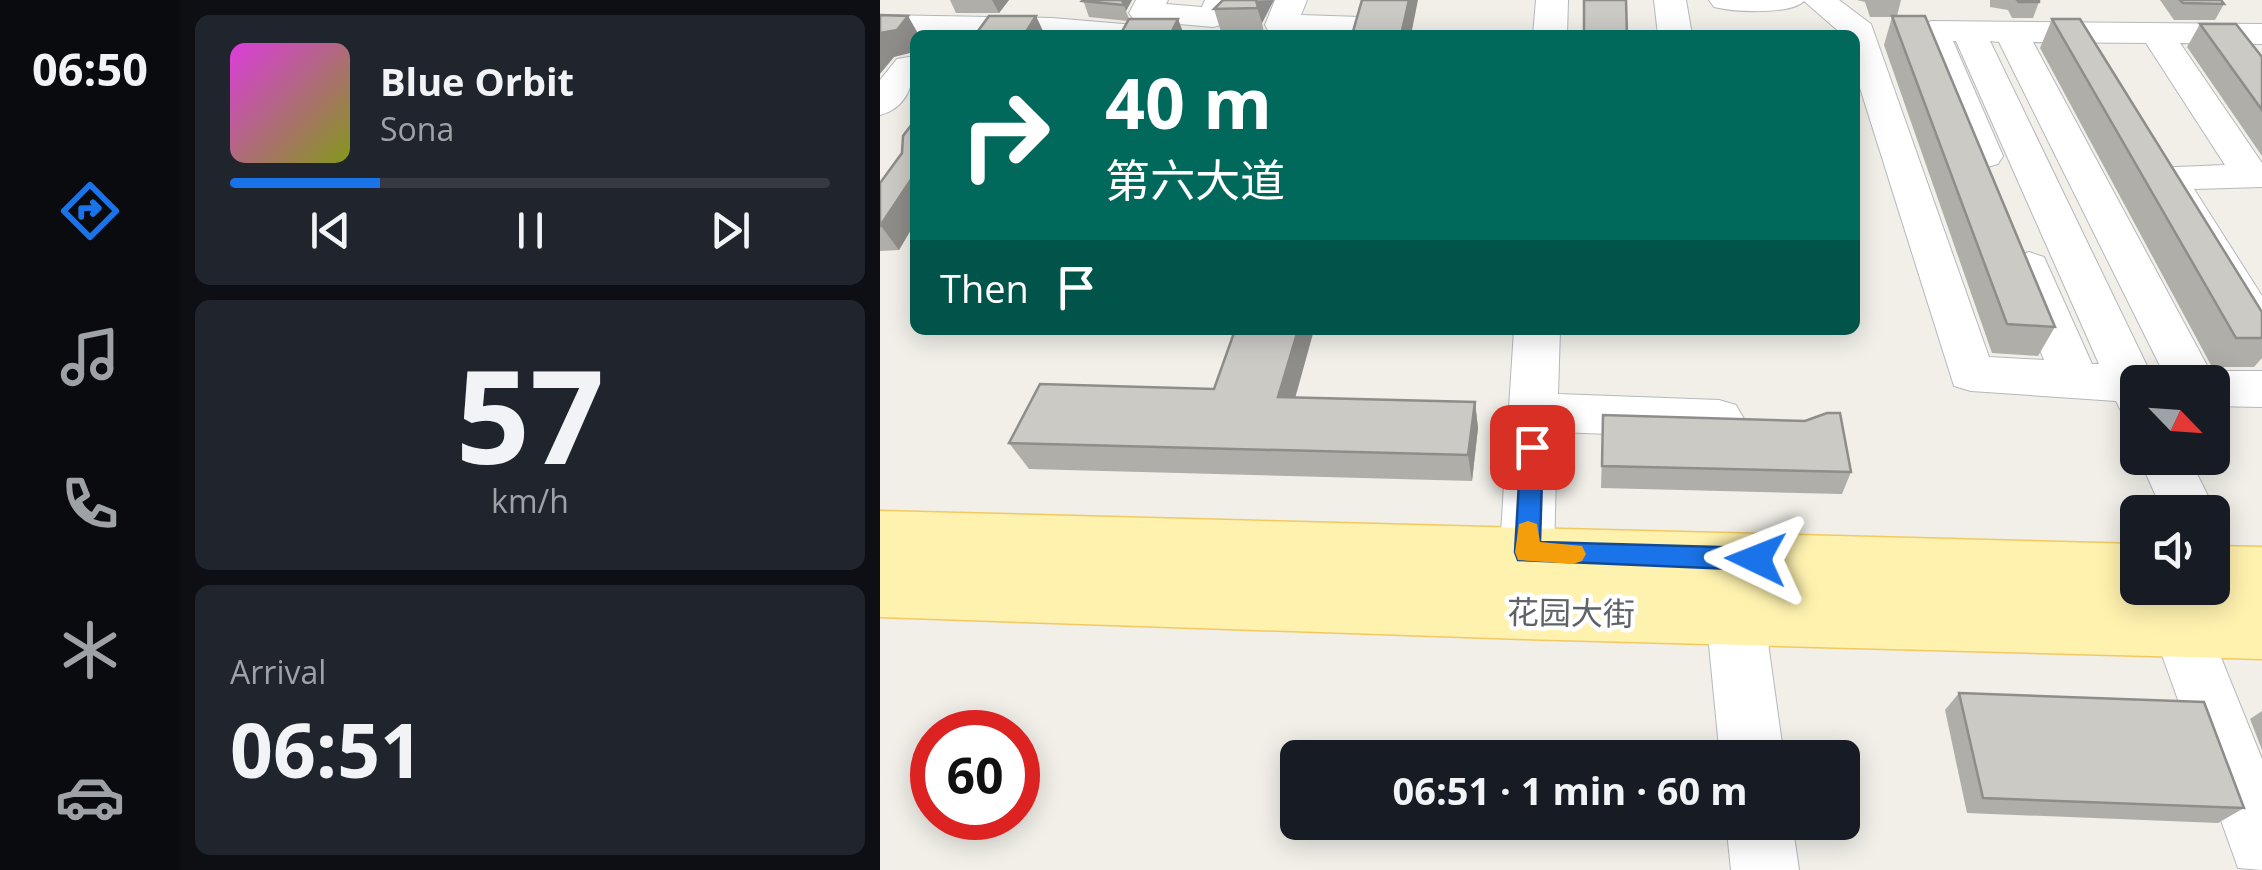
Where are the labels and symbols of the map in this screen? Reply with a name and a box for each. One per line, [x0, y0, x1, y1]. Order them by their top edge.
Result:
north arrow [2120, 365, 2230, 475]
pin [1490, 405, 1575, 490]
position arrow [1704, 507, 1808, 611]
street label: 花园大街 [1507, 589, 1635, 635]
speed limit sign: 60 [910, 710, 1040, 840]

